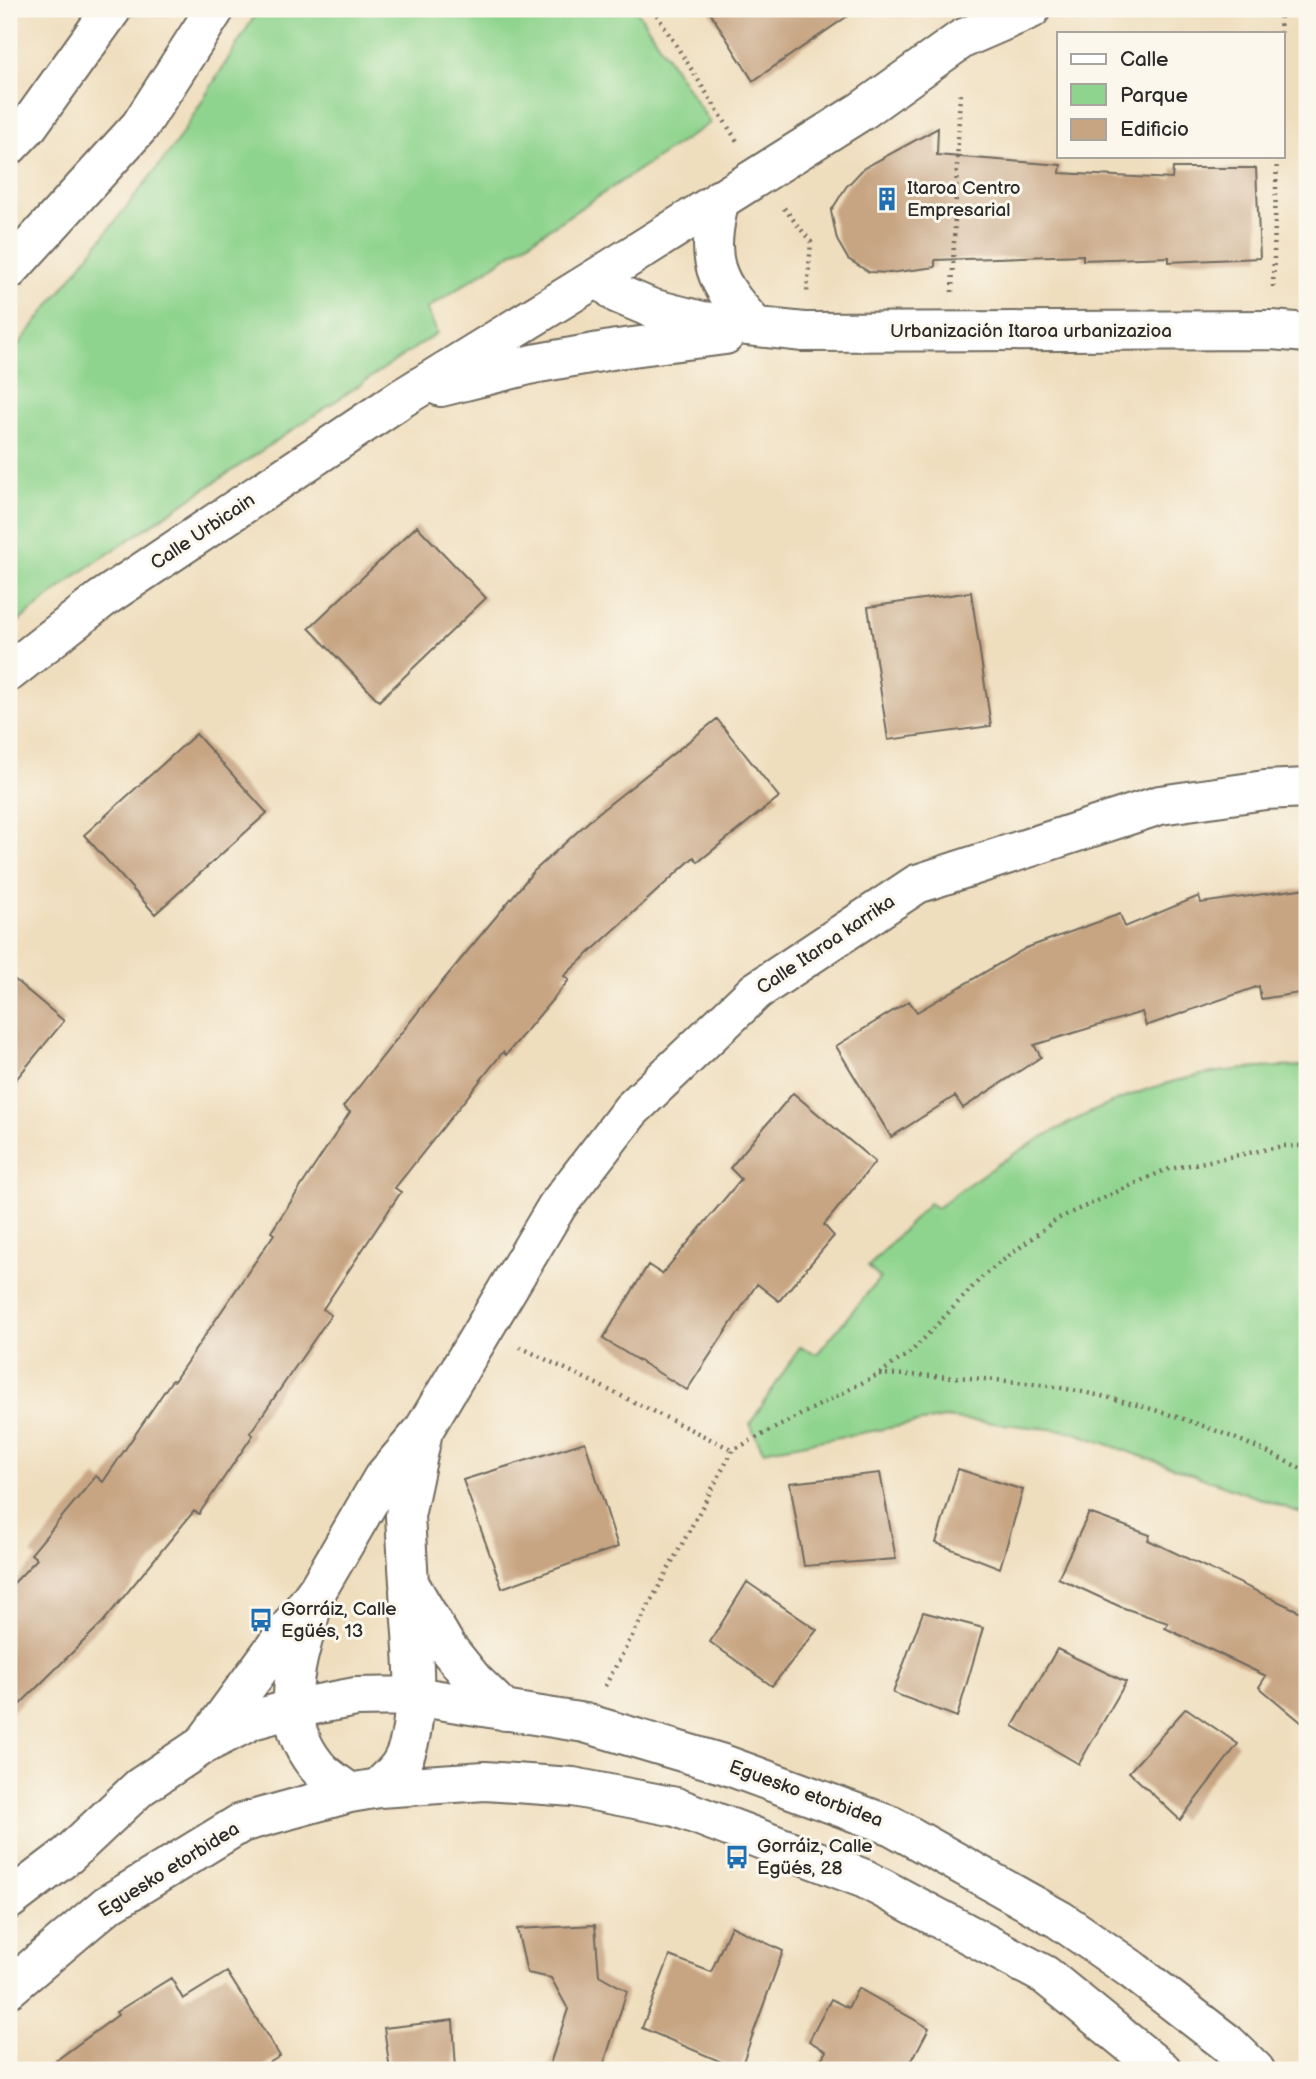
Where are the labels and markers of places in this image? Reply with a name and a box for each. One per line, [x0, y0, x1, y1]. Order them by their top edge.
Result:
place label: Itaroa Centro Empresarial [907, 177, 1021, 222]
building icon: Itaroa Centro Empresarial [873, 185, 901, 213]
place label: Gorráiz, Calle Egüés, 13 [281, 1598, 397, 1643]
bus stop icon: Gorráiz, Calle Egüés, 13 [247, 1606, 275, 1634]
place label: Gorráiz, Calle Egüés, 28 [757, 1835, 873, 1880]
bus stop icon: Gorráiz, Calle Egüés, 28 [723, 1843, 751, 1871]

